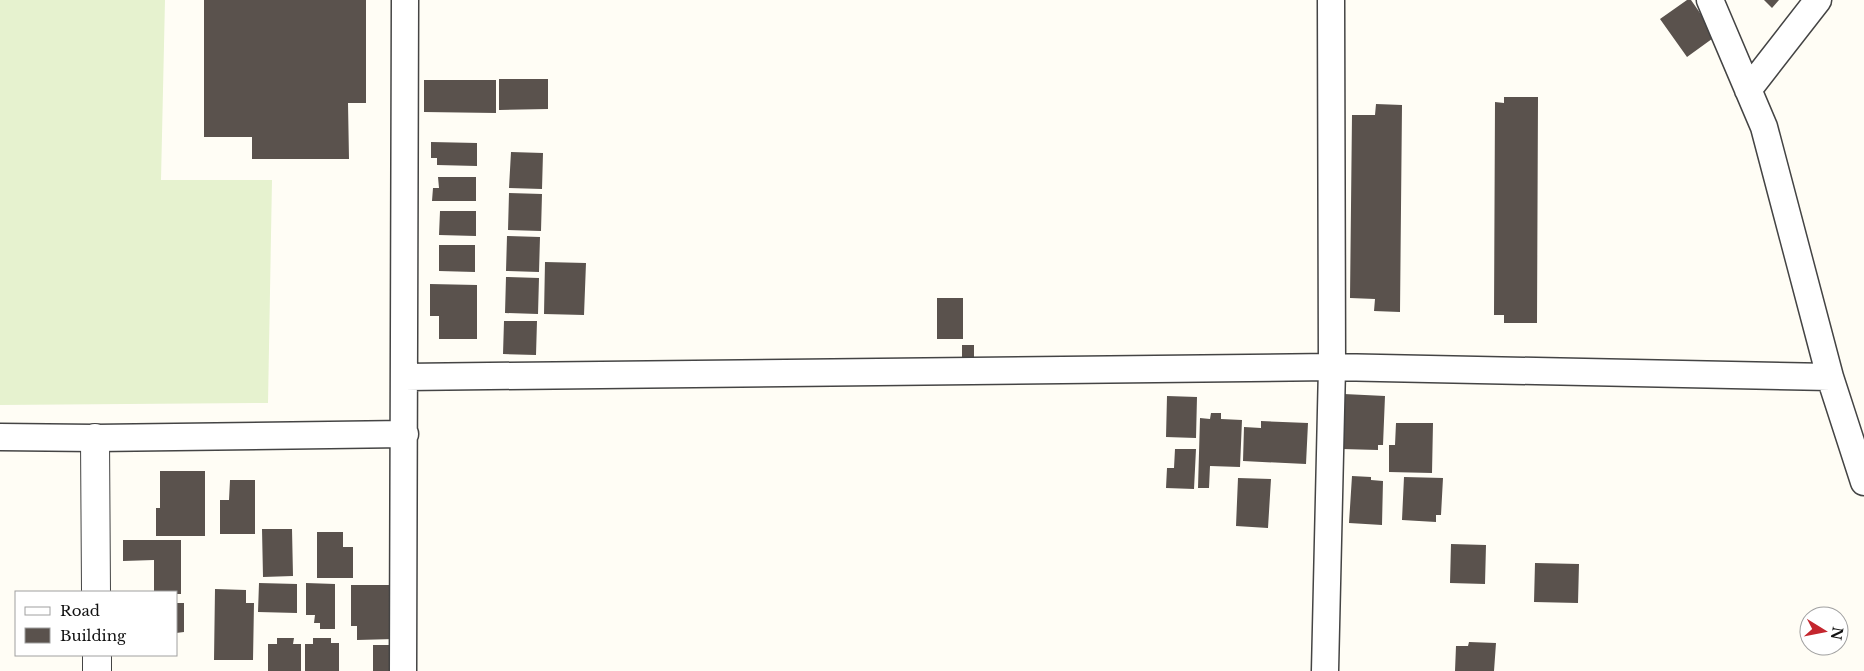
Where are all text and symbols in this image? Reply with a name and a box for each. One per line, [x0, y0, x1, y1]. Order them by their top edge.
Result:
legend [15, 591, 178, 656]
text: Road [60, 601, 100, 620]
north arrow [1799, 606, 1849, 656]
text: N [1827, 625, 1847, 641]
text: Building [60, 626, 127, 645]

